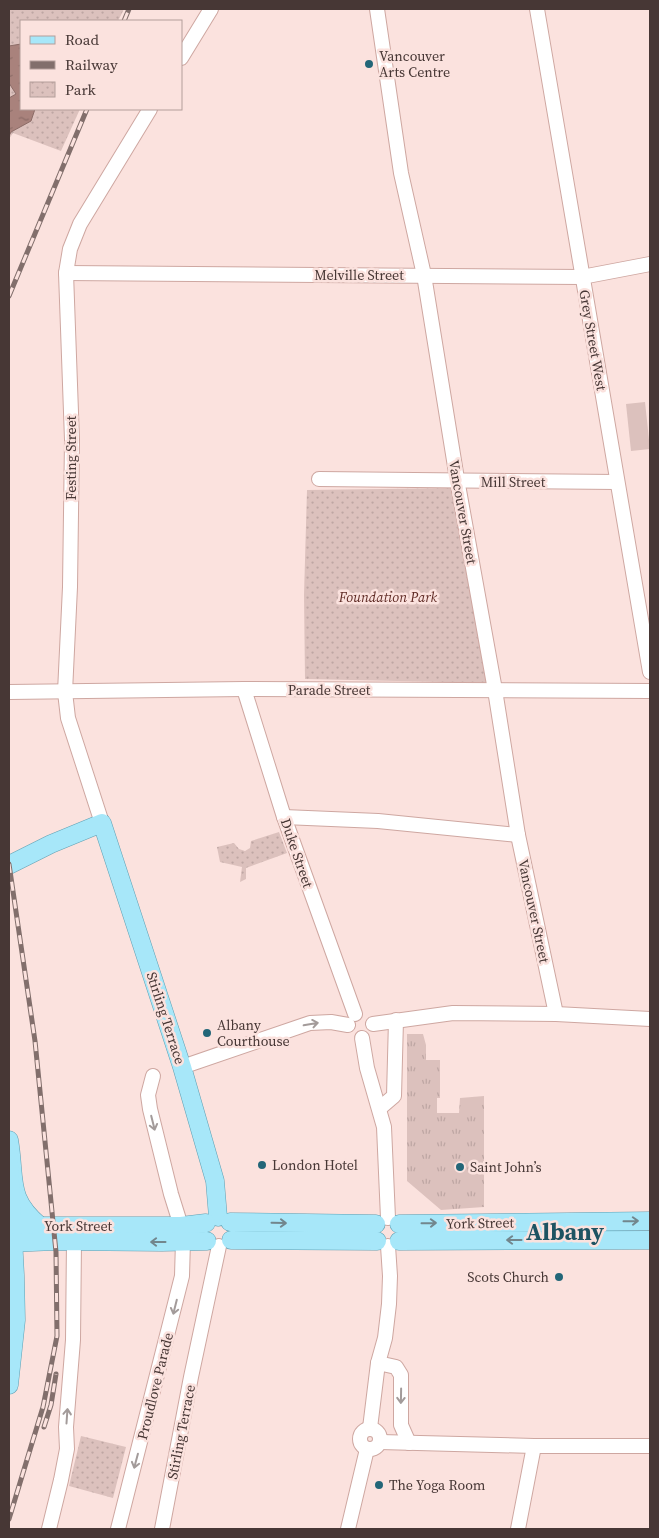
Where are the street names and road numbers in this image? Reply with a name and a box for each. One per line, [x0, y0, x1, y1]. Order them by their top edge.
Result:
street label: Melville Street [314, 265, 404, 285]
street label: Grey Street West [574, 288, 612, 392]
street label: Festing Street [61, 415, 81, 500]
street label: Vancouver Street [444, 458, 482, 566]
street label: Mill Street [481, 472, 546, 492]
street label: Parade Street [288, 680, 371, 700]
street label: Duke Street [276, 816, 318, 891]
street label: Vancouver Street [513, 857, 555, 965]
street label: Stirling Terrace [142, 969, 190, 1067]
street label: York Street [446, 1212, 515, 1234]
street label: York Street [44, 1216, 113, 1236]
street label: Proudlove Parade [132, 1330, 178, 1442]
street label: Stirling Terrace [162, 1383, 200, 1481]

